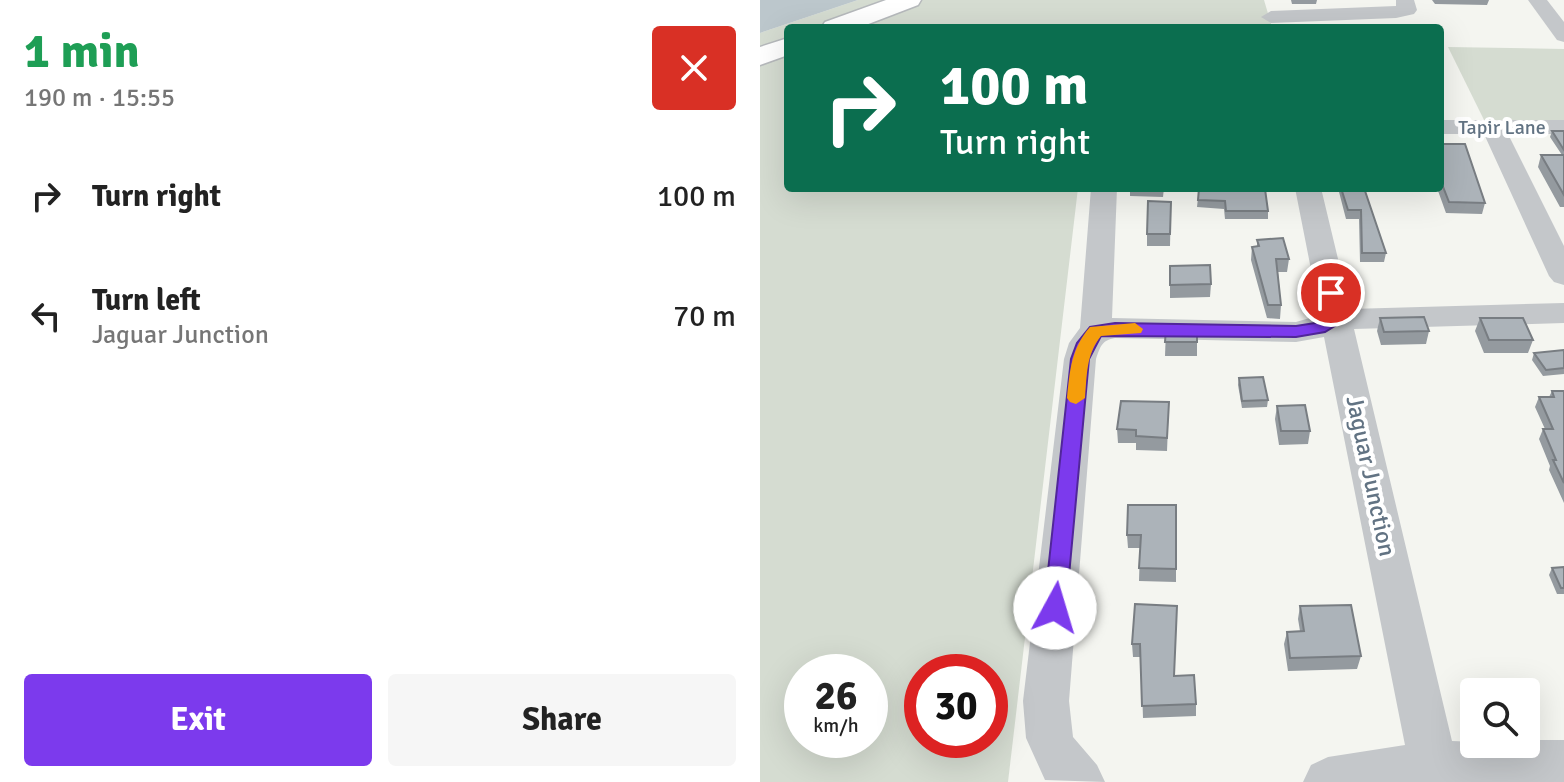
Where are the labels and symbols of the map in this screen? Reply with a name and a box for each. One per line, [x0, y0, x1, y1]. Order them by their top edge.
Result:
street label: Tapir Lane [1458, 115, 1546, 140]
pin [1297, 259, 1365, 327]
street label: Jaguar Junction [1339, 393, 1403, 559]
position arrow [1013, 566, 1097, 650]
speed limit sign: 30 [904, 654, 1008, 758]

